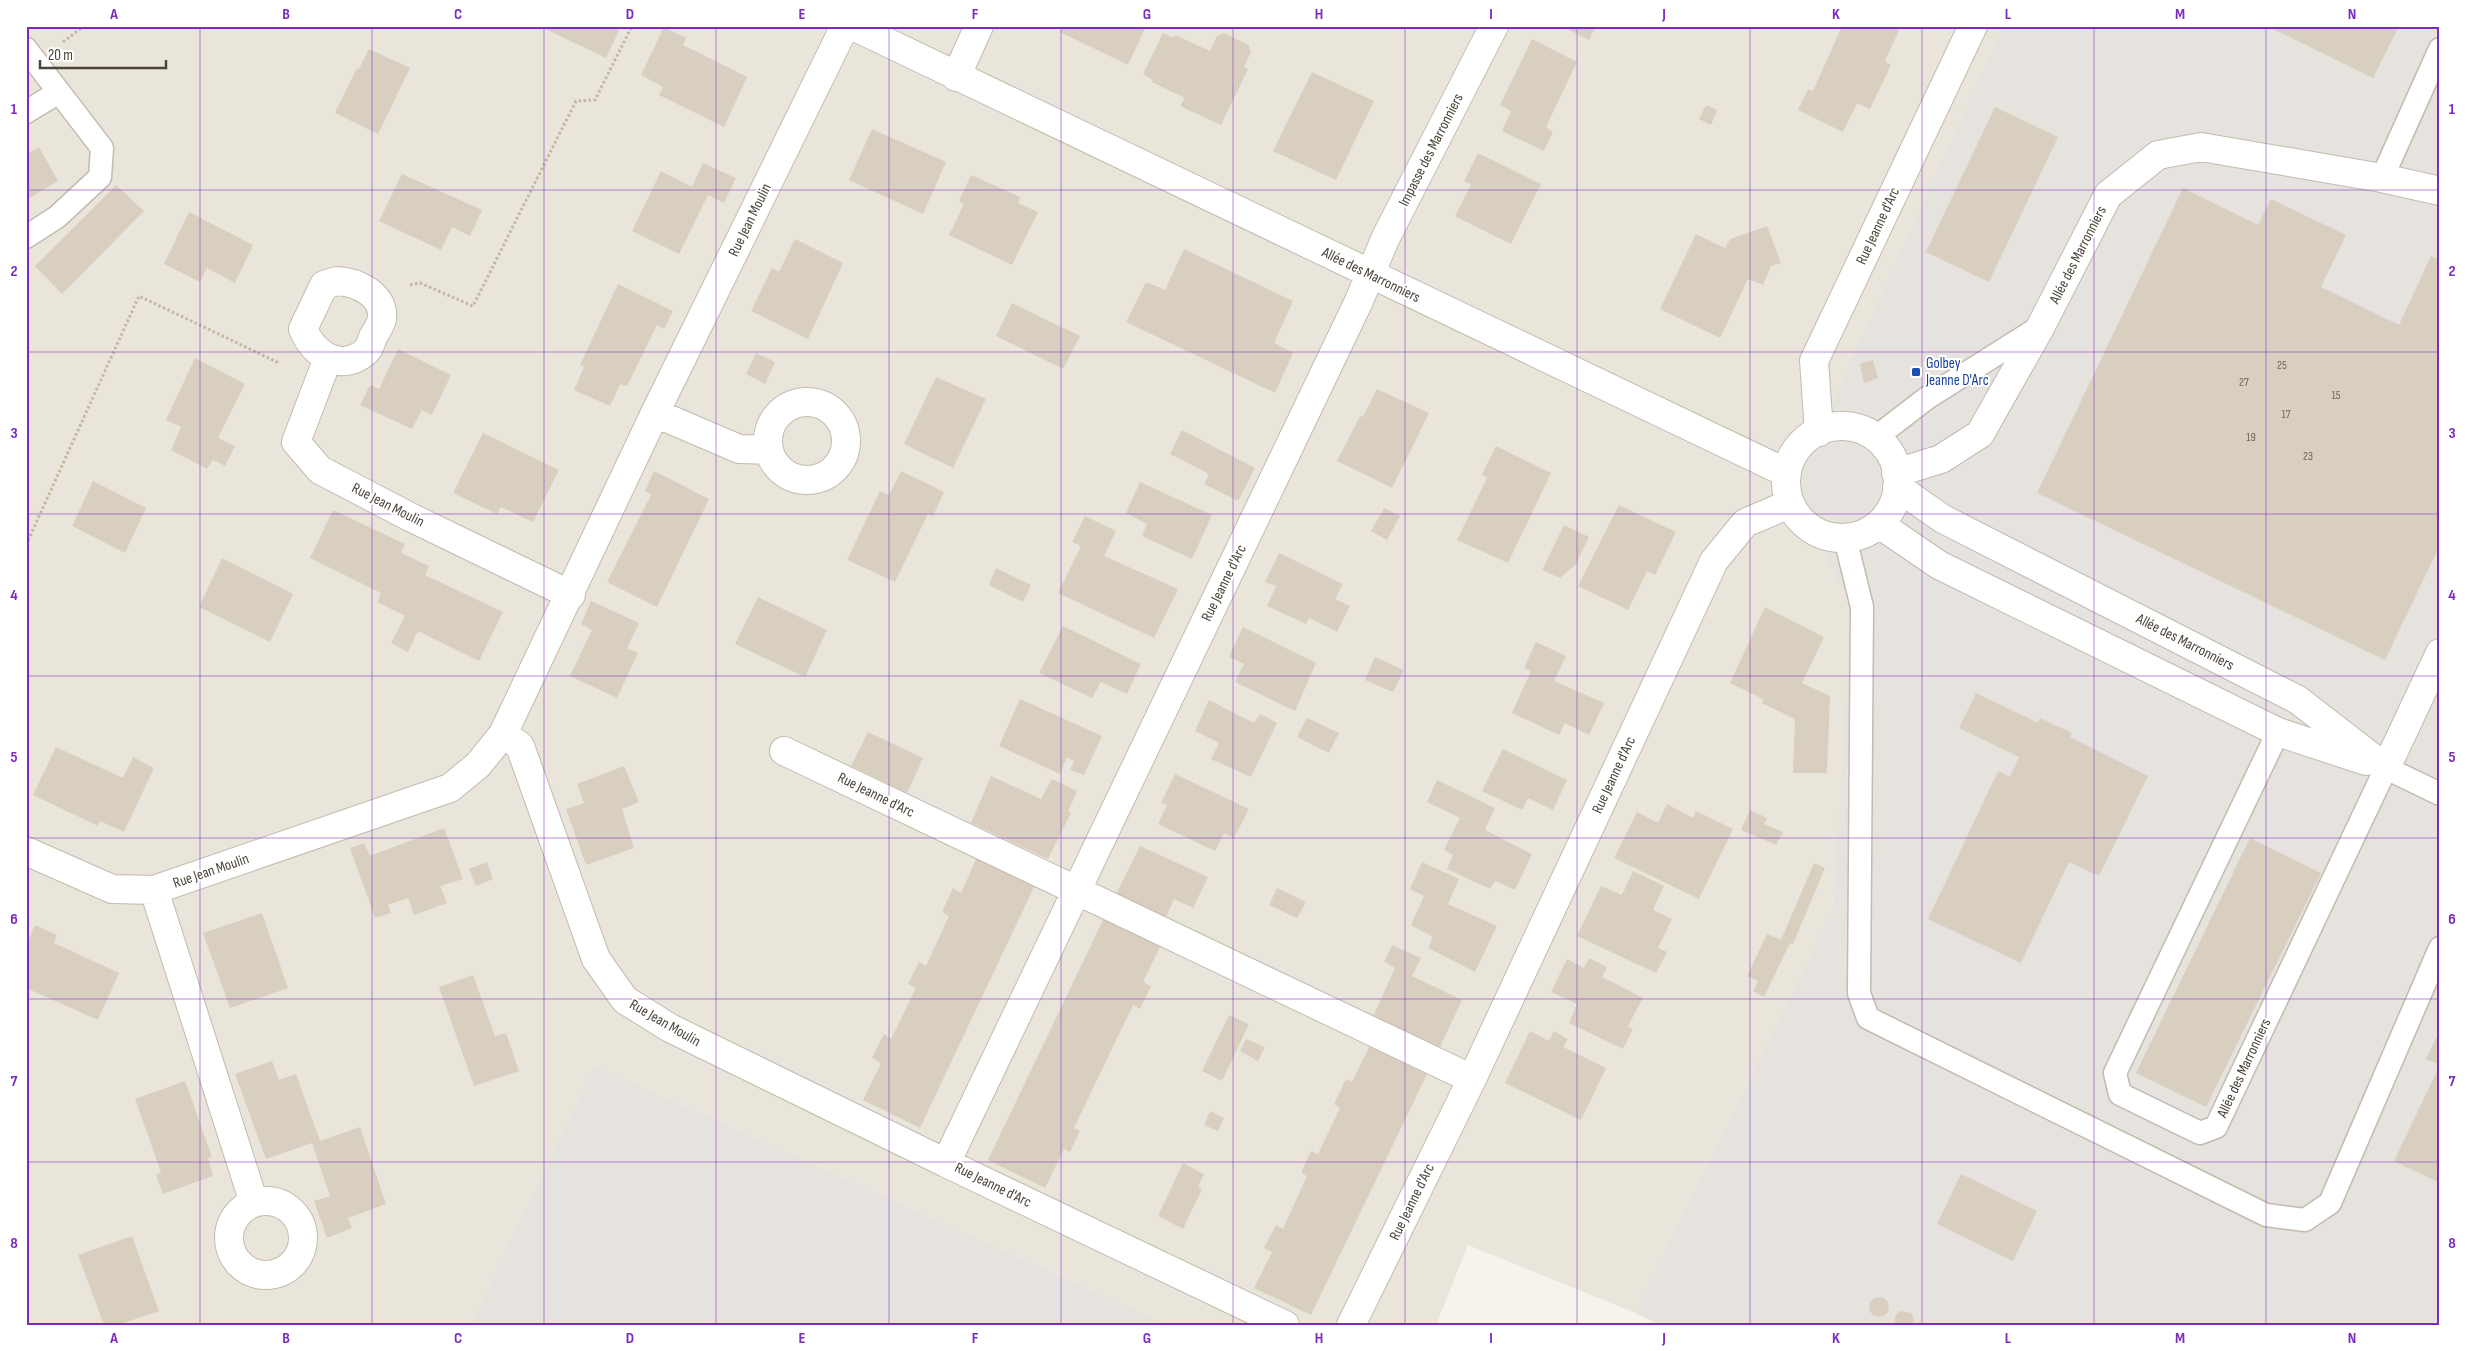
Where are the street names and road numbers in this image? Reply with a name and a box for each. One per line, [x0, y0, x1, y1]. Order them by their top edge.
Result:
street label: Impasse des Marronniers [1394, 90, 1468, 210]
street label: Rue Jean Moulin [724, 180, 776, 260]
street label: Rue Jeanne d'Arc [1852, 184, 1904, 268]
street label: Allée des Marronniers [2045, 203, 2111, 308]
street label: Allée des Marronniers [1318, 243, 1423, 307]
street label: Rue Jean Moulin [348, 479, 428, 531]
street label: Rue Jeanne d'Arc [1197, 541, 1251, 625]
street label: Allée des Marronniers [2132, 609, 2237, 675]
street label: Rue Jeanne d'Arc [1588, 733, 1640, 817]
street label: Rue Jeanne d'Arc [834, 768, 918, 822]
street label: Rue Jean Moulin [171, 849, 251, 893]
street label: Rue Jean Moulin [626, 995, 704, 1051]
street label: Allée des Marronniers [2212, 1015, 2275, 1121]
street label: Rue Jeanne d'Arc [951, 1158, 1035, 1212]
street label: Rue Jeanne d'Arc [1385, 1160, 1439, 1244]

